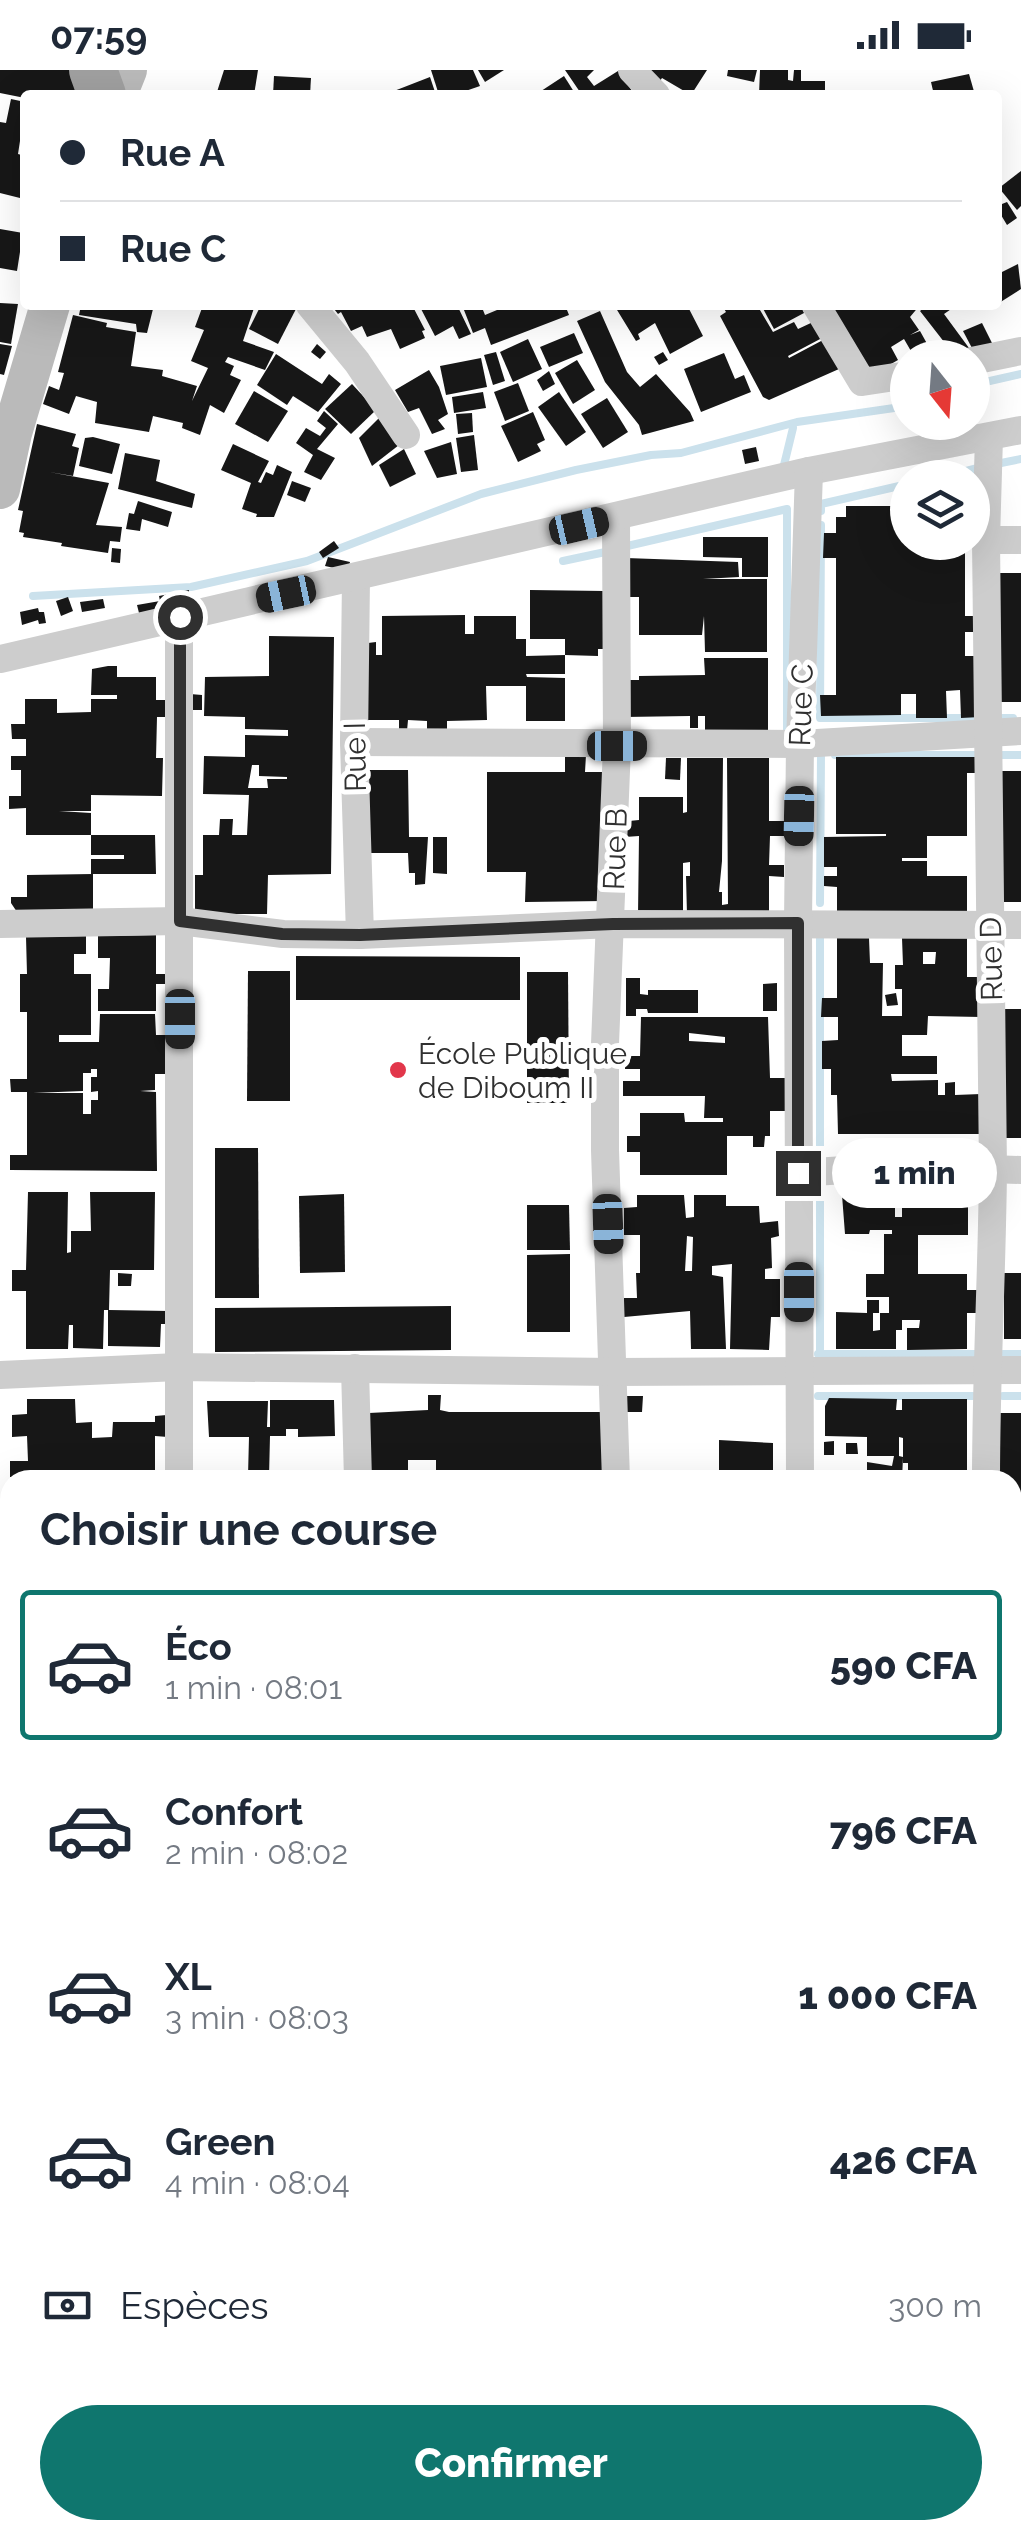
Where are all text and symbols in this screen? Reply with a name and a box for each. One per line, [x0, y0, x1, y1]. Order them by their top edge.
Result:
text: 07:59 [50, 13, 147, 58]
text: Rue A [120, 130, 225, 175]
text: Rue C [120, 226, 226, 271]
north arrow [890, 340, 990, 440]
map controls [890, 340, 990, 560]
button: layers [890, 460, 990, 560]
car [546, 505, 612, 547]
car [254, 573, 318, 615]
route start [158, 595, 203, 640]
street label: Rue C [782, 663, 820, 747]
street label: Rue I [337, 722, 373, 792]
car [587, 731, 647, 761]
car [783, 786, 815, 846]
street label: Rue B [596, 807, 634, 891]
street label: Rue D [973, 917, 1009, 1001]
car [165, 989, 195, 1049]
place label: École Publique de Diboum II [418, 1036, 627, 1105]
marker: École Publique de Diboum II [387, 1059, 409, 1081]
callout: 1 min [833, 1138, 998, 1208]
route end [776, 1151, 821, 1196]
text: 1 min [873, 1154, 956, 1191]
car [592, 1193, 624, 1255]
car [784, 1262, 814, 1322]
text: Choisir une course [40, 1503, 437, 1556]
icon: car [45, 1620, 135, 1710]
text: Éco [165, 1624, 232, 1669]
text: 590 CFA [830, 1643, 977, 1688]
text: 1 min · 08:01 [165, 1669, 342, 1706]
icon: car [45, 1785, 135, 1875]
text: Confort [165, 1789, 303, 1834]
text: 796 CFA [829, 1808, 977, 1853]
text: 2 min · 08:02 [165, 1834, 348, 1871]
icon: car [45, 1950, 135, 2040]
text: XL [165, 1954, 212, 1999]
text: 1 000 CFA [798, 1973, 977, 2018]
text: 3 min · 08:03 [165, 1999, 349, 2036]
icon: car [45, 2115, 135, 2205]
text: Green [165, 2119, 275, 2164]
text: 426 CFA [830, 2138, 977, 2183]
text: 4 min · 08:04 [165, 2164, 350, 2201]
icon: cash [40, 2278, 95, 2333]
text: Espèces [120, 2283, 269, 2328]
text: 300 m [888, 2287, 982, 2324]
button: Confirmer [40, 2405, 982, 2520]

